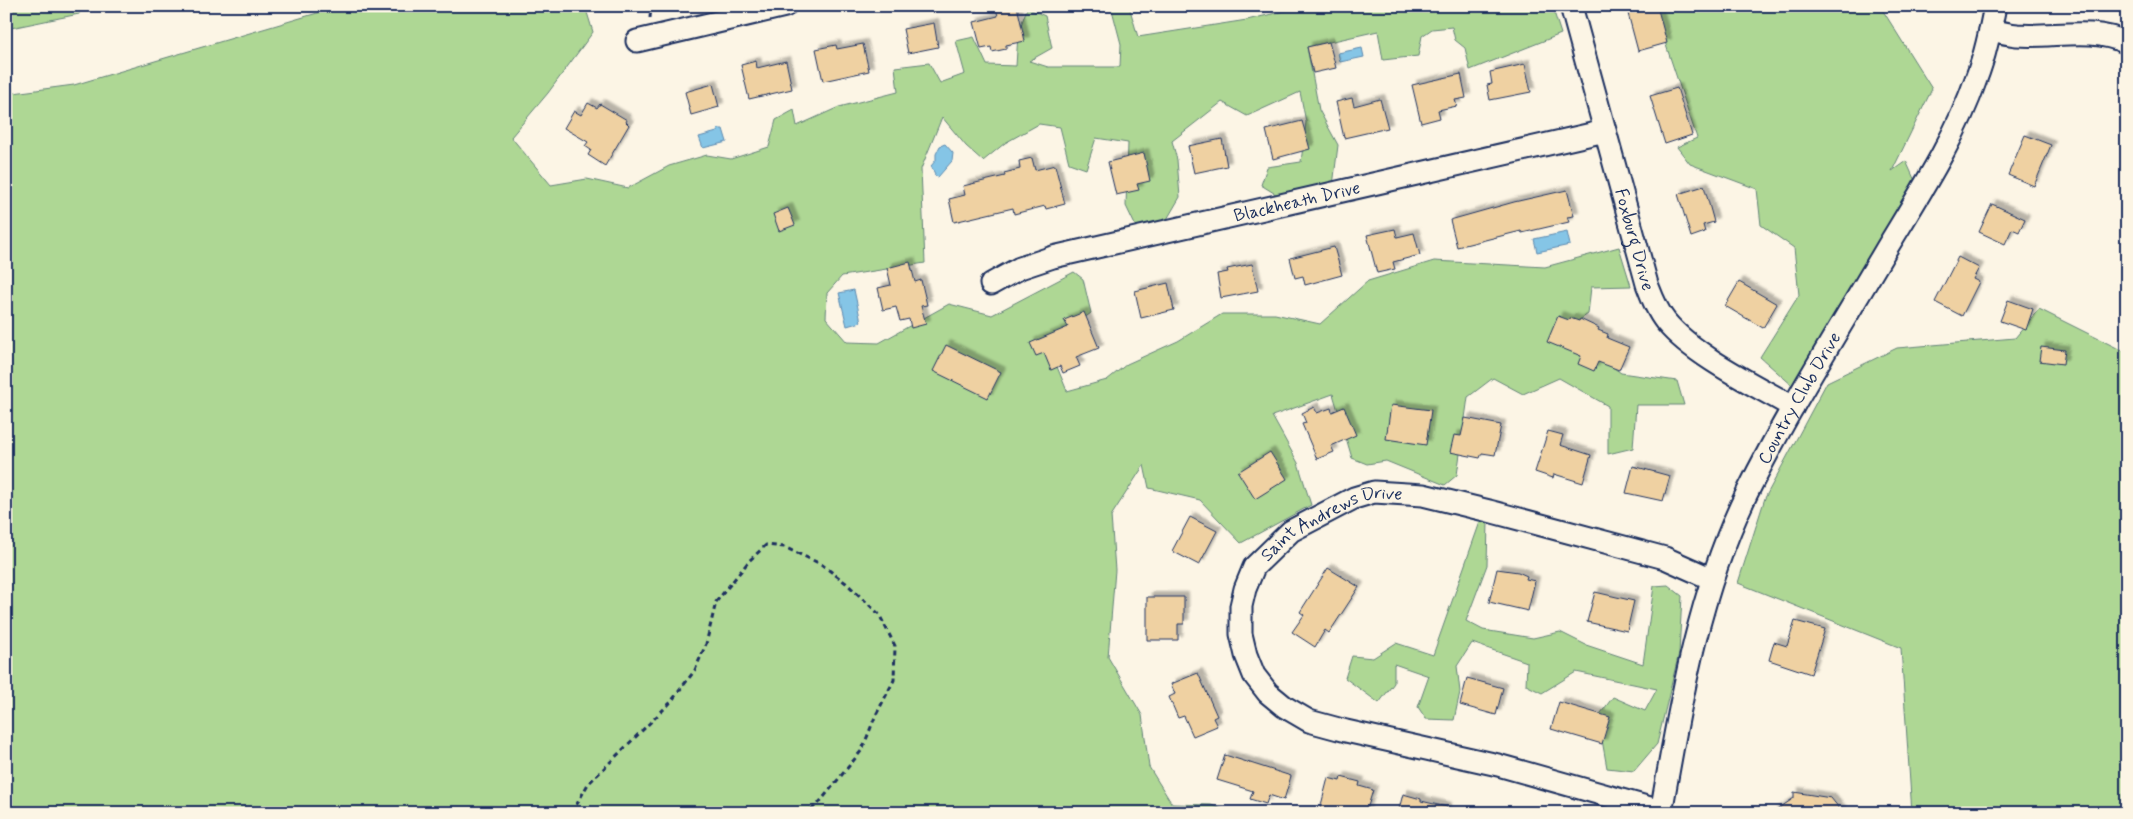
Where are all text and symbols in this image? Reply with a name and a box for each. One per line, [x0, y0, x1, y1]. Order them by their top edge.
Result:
street label: Blackheath Drive [1231, 176, 1363, 228]
street label: Foxburg Drive [1608, 186, 1660, 294]
street label: Country Club Drive [1753, 328, 1847, 469]
street label: Saint Andrews Drive [1256, 481, 1403, 567]

